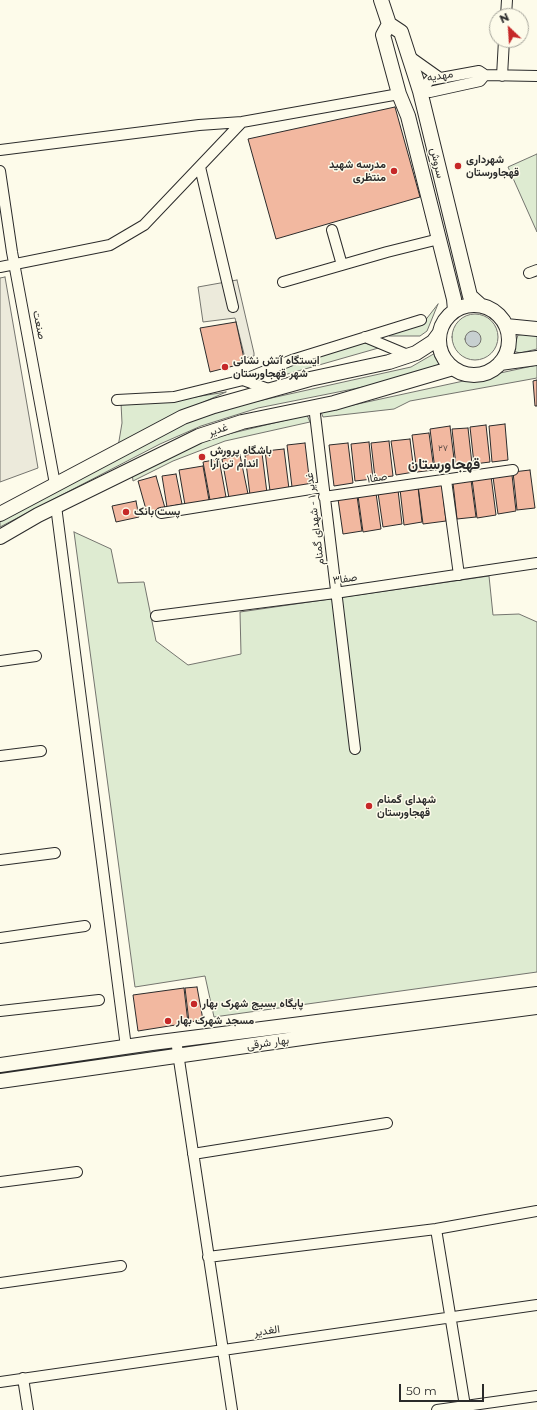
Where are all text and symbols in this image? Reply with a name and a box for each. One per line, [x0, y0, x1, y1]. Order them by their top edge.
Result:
north arrow [489, 8, 529, 48]
text: N [497, 10, 511, 26]
street label: مهدیه [426, 67, 454, 85]
street label: سروش [427, 147, 447, 179]
place label: شهرداری قهجاورستان [466, 153, 519, 179]
place label: مدرسه شهید منتظری [329, 158, 386, 184]
marker: شهرداری قهجاورستان [453, 161, 463, 171]
marker: مدرسه شهید منتظری [389, 166, 399, 176]
street label: صنعت [30, 309, 48, 341]
place label: ایستگاه آتش نشانی شهر قهجاورستان [233, 354, 320, 380]
marker: ایستگاه آتش نشانی شهر قهجاورستان [220, 362, 230, 372]
street label: غدیر [207, 421, 229, 439]
house number: ۲۷ [438, 443, 448, 453]
place label: باشگاه پرورش اندام تن آرا [210, 444, 272, 470]
marker: باشگاه پرورش اندام تن آرا [197, 452, 207, 462]
district label: قهجاورستان [408, 456, 480, 474]
street label: صفا۱ [366, 470, 388, 486]
street label: غدیر ۱ - شهدای گمنام [303, 472, 327, 566]
place label: پست بانک [134, 505, 180, 519]
marker: پست بانک [121, 507, 131, 517]
street label: صفا۳ [332, 571, 358, 587]
place label: شهدای گمنام قهجاورستان [377, 793, 436, 819]
marker: شهدای گمنام قهجاورستان [364, 801, 374, 811]
place label: پایگاه بسیج شهرک بهار [202, 997, 304, 1011]
marker: پایگاه بسیج شهرک بهار [189, 999, 199, 1009]
place label: مسجد شهرک بهار [176, 1014, 254, 1028]
marker: مسجد شهرک بهار [163, 1016, 173, 1026]
street label: بهار شرقی [246, 1034, 290, 1052]
street label: الغدیر [253, 1323, 281, 1339]
scale bar [401, 1376, 486, 1402]
text: 50 m [406, 1383, 437, 1398]

